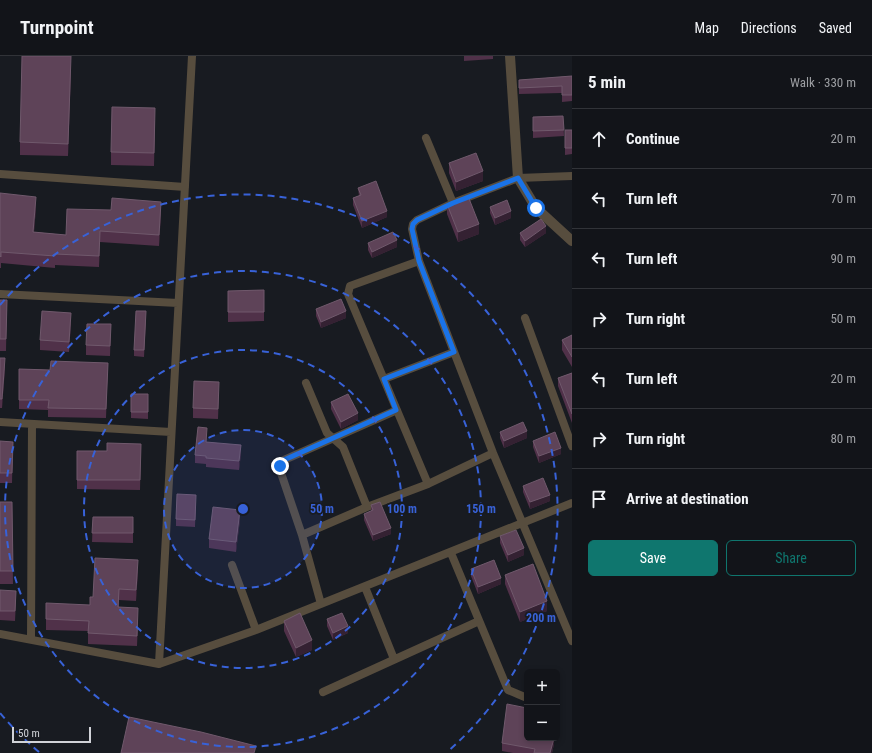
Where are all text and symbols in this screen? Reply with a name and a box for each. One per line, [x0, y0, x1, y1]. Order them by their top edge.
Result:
text: Turnpoint [20, 16, 94, 39]
text: Map [695, 20, 719, 36]
text: Directions [741, 20, 797, 36]
text: Saved [819, 20, 852, 36]
text: 5 min [588, 72, 626, 92]
text: Walk · 330 m [790, 75, 856, 90]
icon: ahead [588, 128, 610, 150]
text: Continue [626, 130, 680, 148]
text: 20 m [830, 131, 856, 146]
icon: left [588, 188, 610, 210]
text: Turn left [626, 190, 677, 208]
text: 70 m [830, 191, 856, 206]
route start [527, 199, 545, 217]
icon: left [588, 248, 610, 270]
text: Turn left [626, 250, 677, 268]
text: 90 m [830, 251, 856, 266]
icon: right [588, 308, 610, 330]
text: Turn right [626, 310, 685, 328]
text: 50 m [830, 311, 856, 326]
icon: left [588, 368, 610, 390]
text: Turn left [626, 370, 677, 388]
text: 20 m [830, 371, 856, 386]
icon: right [588, 428, 610, 450]
text: Turn right [626, 430, 685, 448]
text: 80 m [830, 431, 856, 446]
route end [271, 457, 289, 475]
icon: arrive [588, 488, 610, 510]
text: Arrive at destination [626, 490, 749, 508]
centre of rings [236, 502, 250, 516]
text: 50 m [310, 502, 334, 516]
text: 100 m [387, 502, 417, 516]
text: 150 m [466, 502, 496, 516]
button: Save [588, 540, 718, 576]
button: Share [726, 540, 856, 576]
text: 200 m [526, 611, 556, 625]
map controls [524, 669, 560, 741]
button: + [524, 669, 560, 705]
button: − [524, 705, 560, 741]
scale bar [12, 725, 91, 744]
text: 50 m [18, 727, 40, 740]

